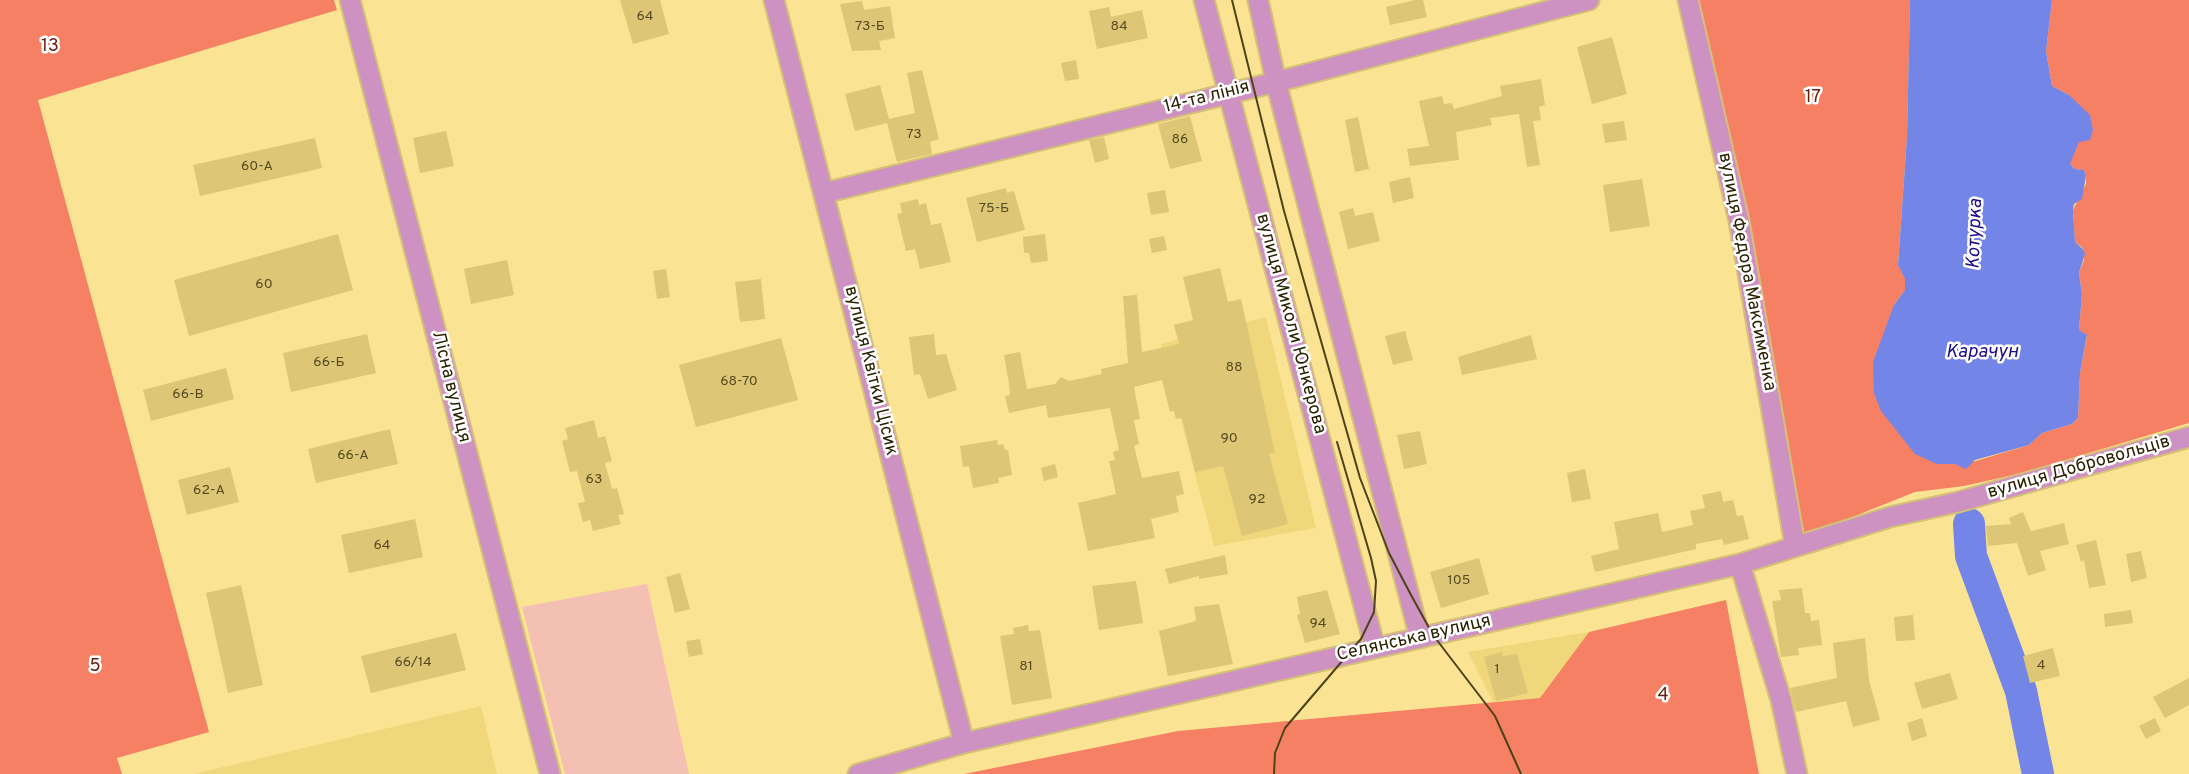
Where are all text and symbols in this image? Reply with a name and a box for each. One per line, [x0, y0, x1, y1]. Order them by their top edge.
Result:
house number: 64 [636, 9, 654, 25]
house number: 73-Б [855, 19, 885, 35]
house number: 84 [1110, 19, 1128, 35]
park label: 13 [41, 36, 59, 58]
street label: 14-та лінія [1162, 77, 1252, 119]
park label: 17 [1805, 87, 1821, 109]
house number: 73 [906, 127, 922, 143]
house number: 86 [1172, 132, 1188, 148]
street label: вулиця Федора Максименка [1712, 151, 1780, 393]
house number: 60-А [241, 159, 273, 175]
water label: Котурка [1963, 198, 1989, 270]
house number: 75-Б [979, 201, 1009, 217]
street label: вулиця Миколи Юнкерова [1250, 212, 1330, 436]
house number: 60 [255, 277, 273, 293]
street label: вулиця Квітки Цісик [838, 284, 902, 458]
street label: Лісна вулиця [426, 329, 474, 445]
water label: Карачун [1946, 342, 2018, 364]
house number: 66-Б [313, 355, 345, 371]
house number: 88 [1225, 360, 1243, 376]
house number: 68-70 [720, 374, 758, 390]
house number: 66-В [172, 387, 204, 403]
house number: 90 [1220, 431, 1238, 447]
street label: вулиця Добровольців [1985, 432, 2173, 504]
house number: 66-А [337, 448, 369, 464]
house number: 63 [586, 472, 602, 488]
house number: 62-А [193, 483, 225, 499]
house number: 92 [1249, 492, 1265, 508]
house number: 64 [373, 538, 391, 554]
house number: 105 [1448, 573, 1470, 589]
street label: Селянська вулиця [1335, 611, 1493, 667]
house number: 94 [1309, 616, 1327, 632]
house number: 66/14 [394, 655, 432, 671]
park label: 5 [89, 656, 101, 678]
house number: 4 [2037, 658, 2045, 674]
house number: 81 [1019, 659, 1033, 675]
house number: 1 [1494, 662, 1500, 678]
park label: 4 [1657, 685, 1669, 707]

